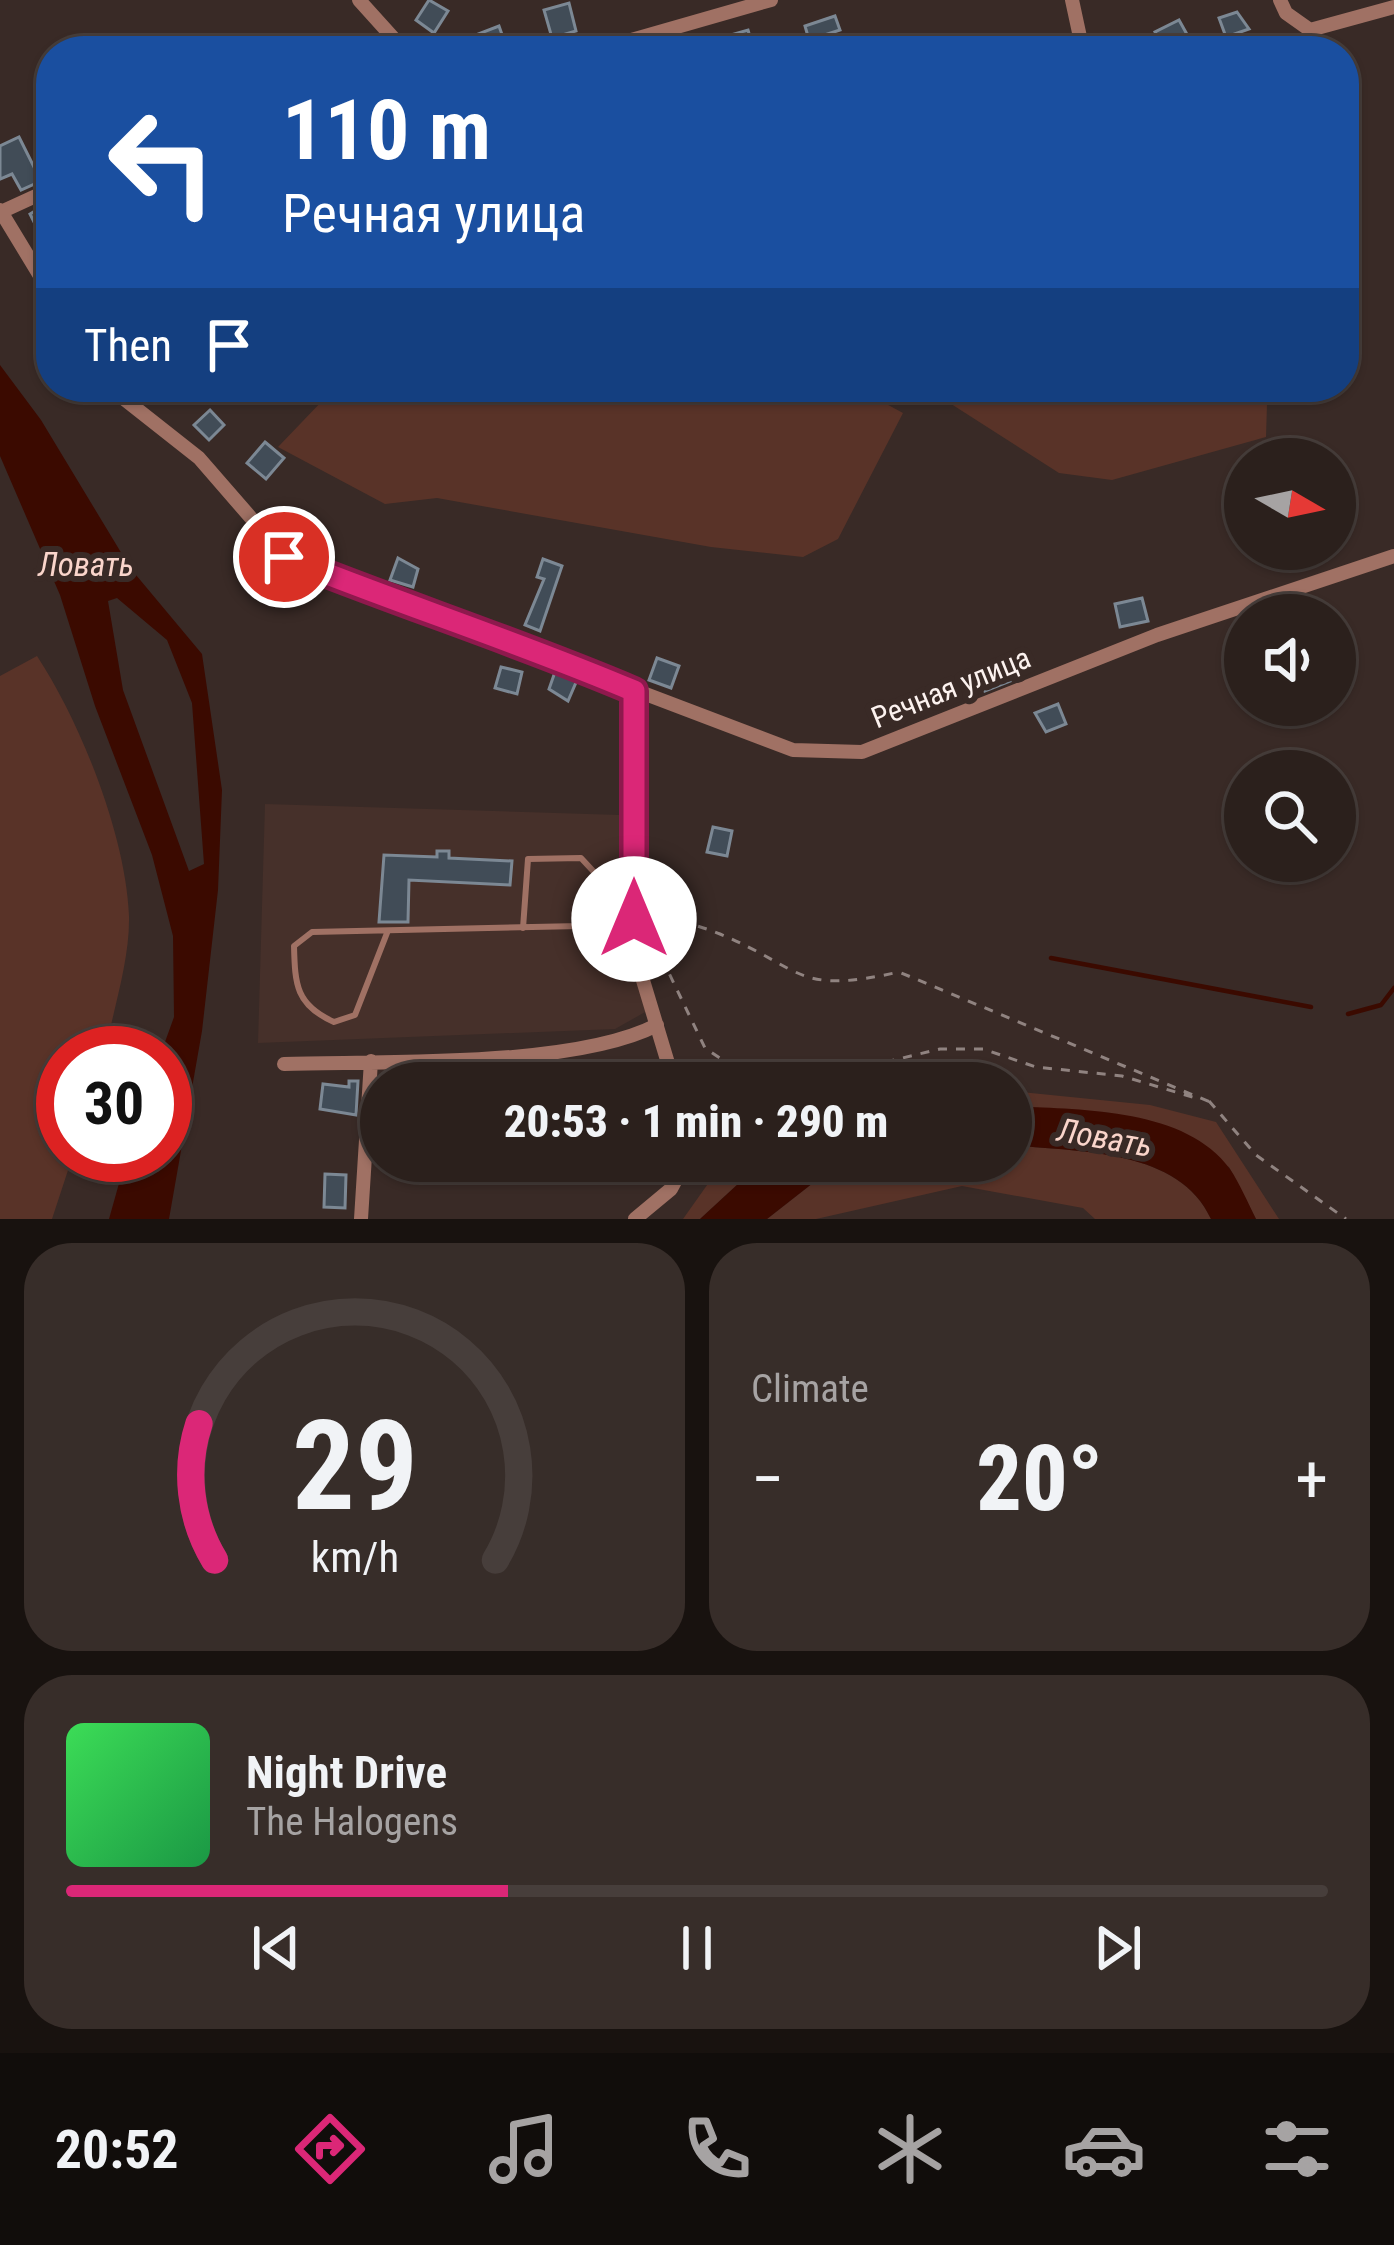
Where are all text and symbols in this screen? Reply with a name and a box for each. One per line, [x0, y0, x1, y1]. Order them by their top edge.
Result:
text: 110 m [282, 81, 491, 180]
icon: left [84, 84, 240, 240]
text: Речная улица [282, 182, 585, 245]
icon: arrive [196, 312, 262, 378]
text: Then [84, 319, 172, 372]
north arrow [1224, 438, 1356, 570]
map controls [1224, 438, 1356, 882]
pin [233, 506, 335, 608]
icon: arrive [251, 524, 317, 590]
water label: Ловать [37, 545, 134, 584]
button: sound [1224, 594, 1356, 726]
street label: Речная улица [866, 640, 1035, 735]
button: search [1224, 750, 1356, 882]
position arrow [571, 856, 697, 982]
speed limit sign: 30 [36, 1026, 192, 1182]
text: 20:53 · 1 min · 290 m [504, 1095, 888, 1148]
water label: Ловать [1053, 1110, 1156, 1165]
text: Climate [751, 1366, 869, 1412]
text: 29 [291, 1393, 418, 1539]
text: 20° [976, 1427, 1103, 1532]
text: − [751, 1441, 784, 1518]
text: + [1295, 1441, 1328, 1518]
text: km/h [310, 1532, 399, 1582]
text: Night Drive [246, 1746, 447, 1799]
text: The Halogens [246, 1799, 458, 1845]
icon: previous [243, 1915, 309, 1981]
icon: pause [664, 1915, 730, 1981]
icon: next [1085, 1915, 1151, 1981]
icon: directions [288, 2107, 372, 2191]
icon: music [482, 2107, 566, 2191]
icon: phone [675, 2107, 759, 2191]
icon: climate [868, 2107, 952, 2191]
icon: car [1062, 2107, 1146, 2191]
icon: filters [1255, 2107, 1339, 2191]
text: 20:52 [55, 2118, 179, 2181]

